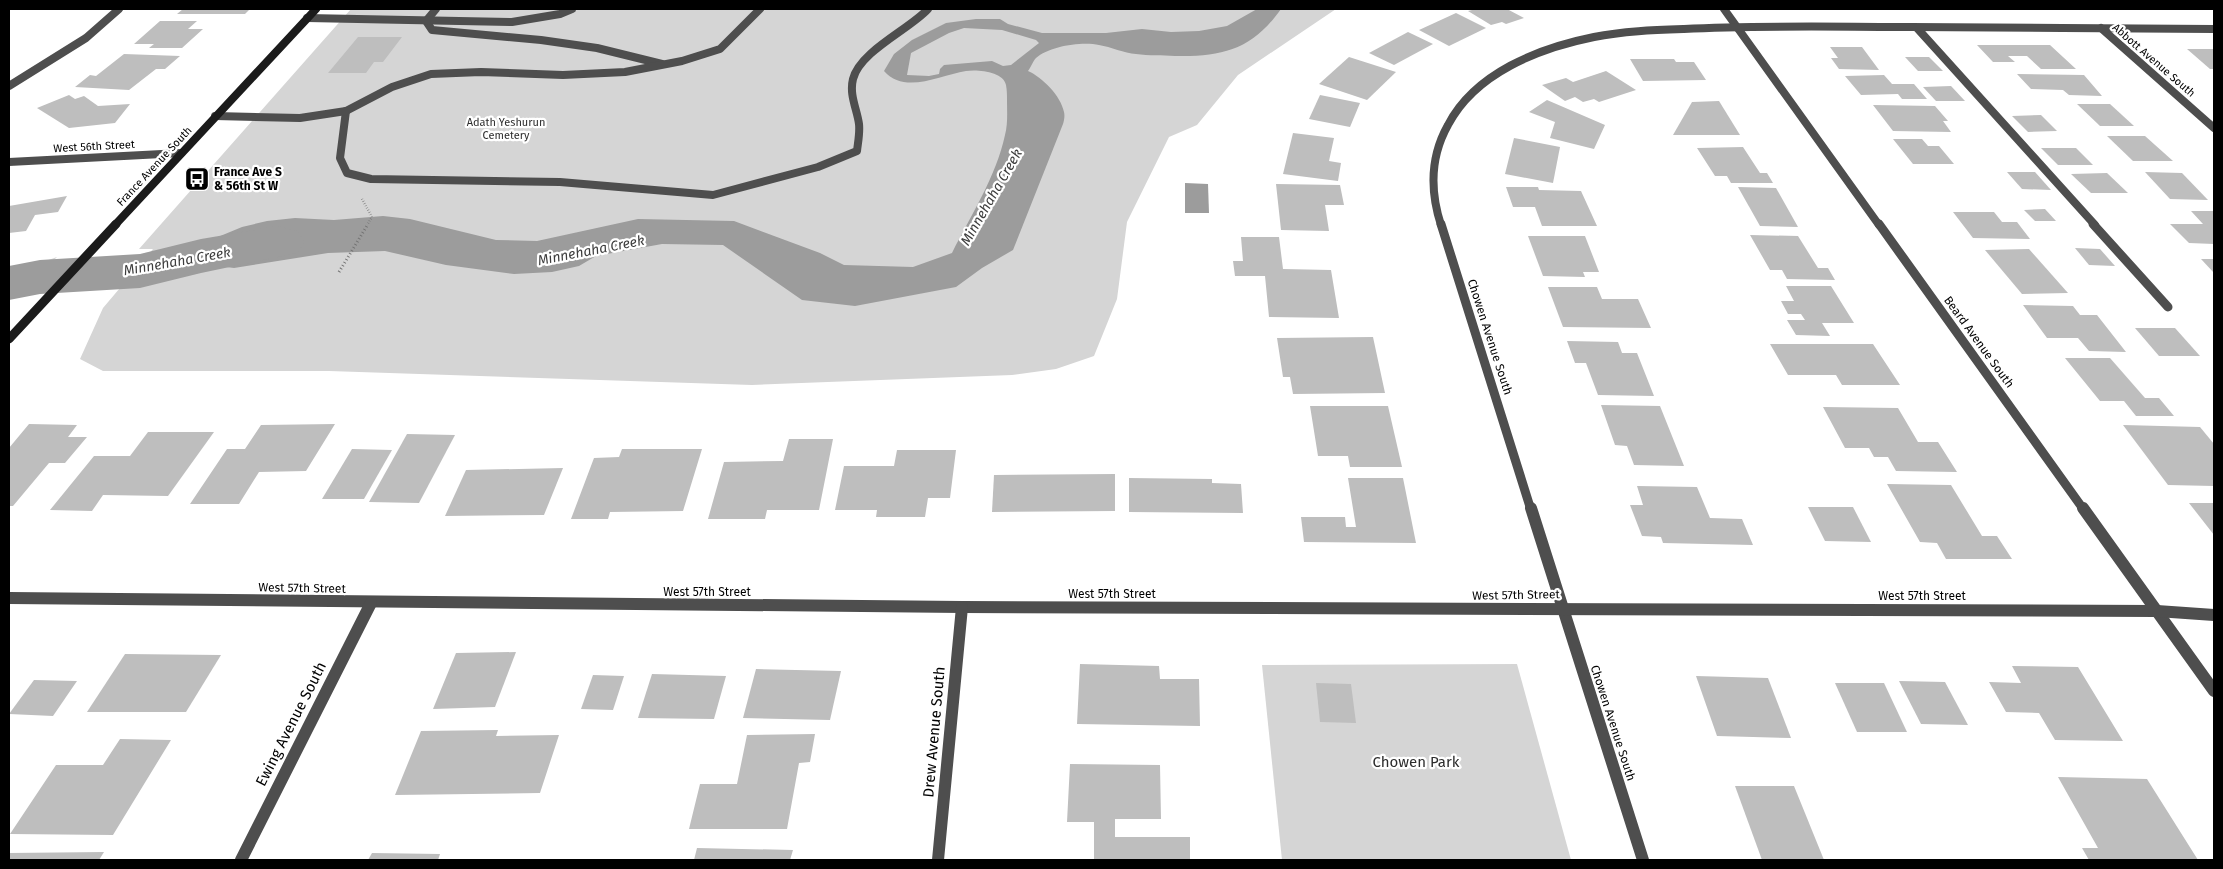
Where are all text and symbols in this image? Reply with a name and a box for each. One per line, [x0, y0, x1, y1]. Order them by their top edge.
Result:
street label: Abbott Avenue South [2110, 21, 2198, 100]
park label: Adath Yeshurun Cemetery [467, 116, 545, 142]
street label: France Avenue South [114, 124, 195, 209]
street label: West 56th Street [53, 138, 135, 155]
water label: Minnehaha Creek [957, 146, 1026, 248]
place label: France Ave S & 56th St W [214, 165, 282, 193]
bus stop icon: France Ave S & 56th St W [184, 166, 210, 192]
water label: Minnehaha Creek [536, 232, 646, 269]
water label: Minnehaha Creek [122, 244, 232, 279]
street label: Chowen Avenue South [1465, 277, 1515, 397]
street label: Beard Avenue South [1941, 293, 2017, 391]
street label: West 57th Street [258, 580, 347, 596]
street label: West 57th Street [663, 585, 751, 599]
street label: West 57th Street [1068, 587, 1156, 601]
street label: West 57th Street [1472, 587, 1561, 603]
street label: West 57th Street [1878, 589, 1966, 603]
street label: Ewing Avenue South [252, 659, 330, 789]
street label: Chowen Avenue South [1588, 663, 1638, 783]
street label: Drew Avenue South [919, 666, 949, 798]
park label: Chowen Park [1372, 753, 1460, 771]

